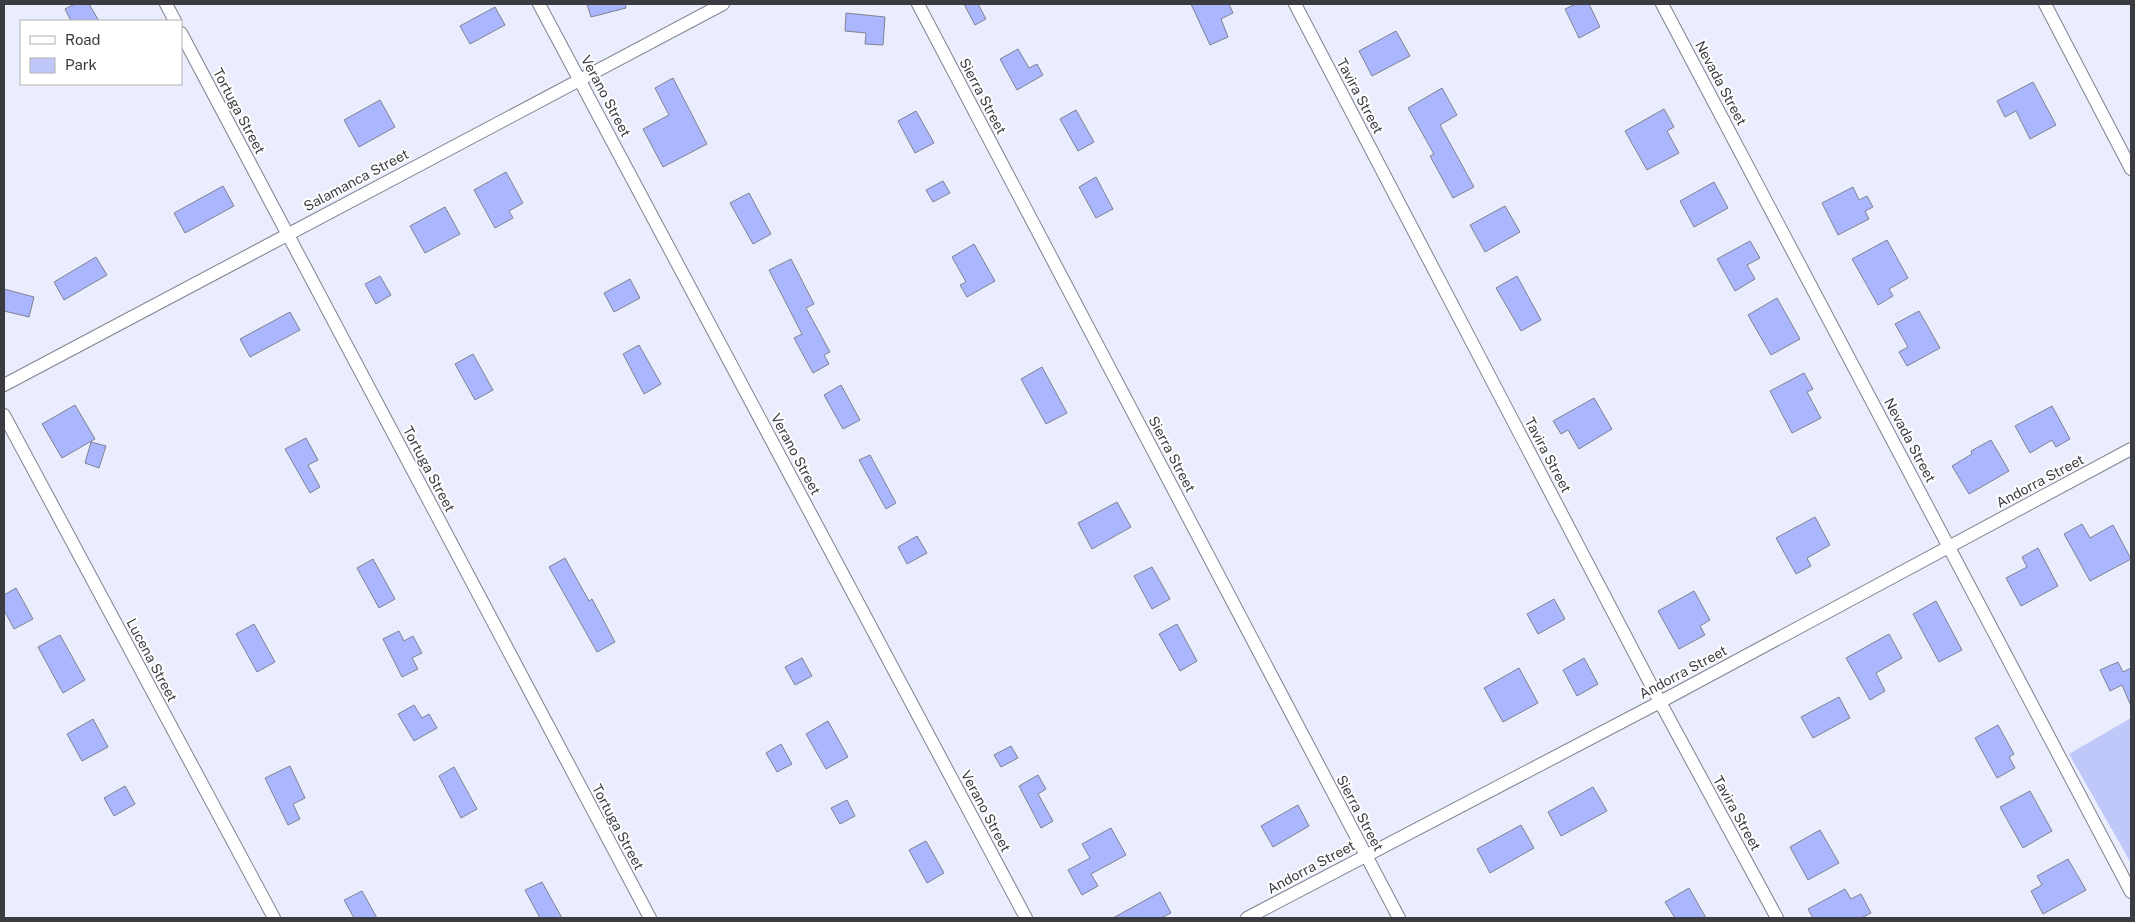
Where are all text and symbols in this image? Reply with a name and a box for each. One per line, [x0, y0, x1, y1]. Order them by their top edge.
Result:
legend [20, 20, 182, 85]
text: Road [65, 31, 101, 48]
street label: Nevada Street [1692, 38, 1750, 128]
street label: Verano Street [578, 53, 634, 139]
street label: Sierra Street [956, 55, 1010, 137]
text: Park [65, 56, 97, 73]
street label: Tavira Street [1333, 56, 1387, 136]
street label: Tortuga Street [210, 66, 268, 156]
street label: Salamanca Street [301, 146, 411, 214]
street label: Nevada Street [1881, 395, 1939, 485]
street label: Verano Street [768, 411, 824, 497]
street label: Sierra Street [1145, 413, 1199, 495]
street label: Tavira Street [1521, 415, 1575, 495]
street label: Tortuga Street [400, 424, 458, 514]
street label: Andorra Street [1993, 451, 2087, 511]
street label: Lucena Street [123, 616, 181, 704]
street label: Andorra Street [1636, 642, 1730, 702]
street label: Verano Street [958, 768, 1014, 854]
street label: Sierra Street [1333, 772, 1387, 854]
street label: Tavira Street [1710, 773, 1764, 853]
street label: Tortuga Street [589, 782, 647, 872]
street label: Andorra Street [1264, 837, 1358, 897]

